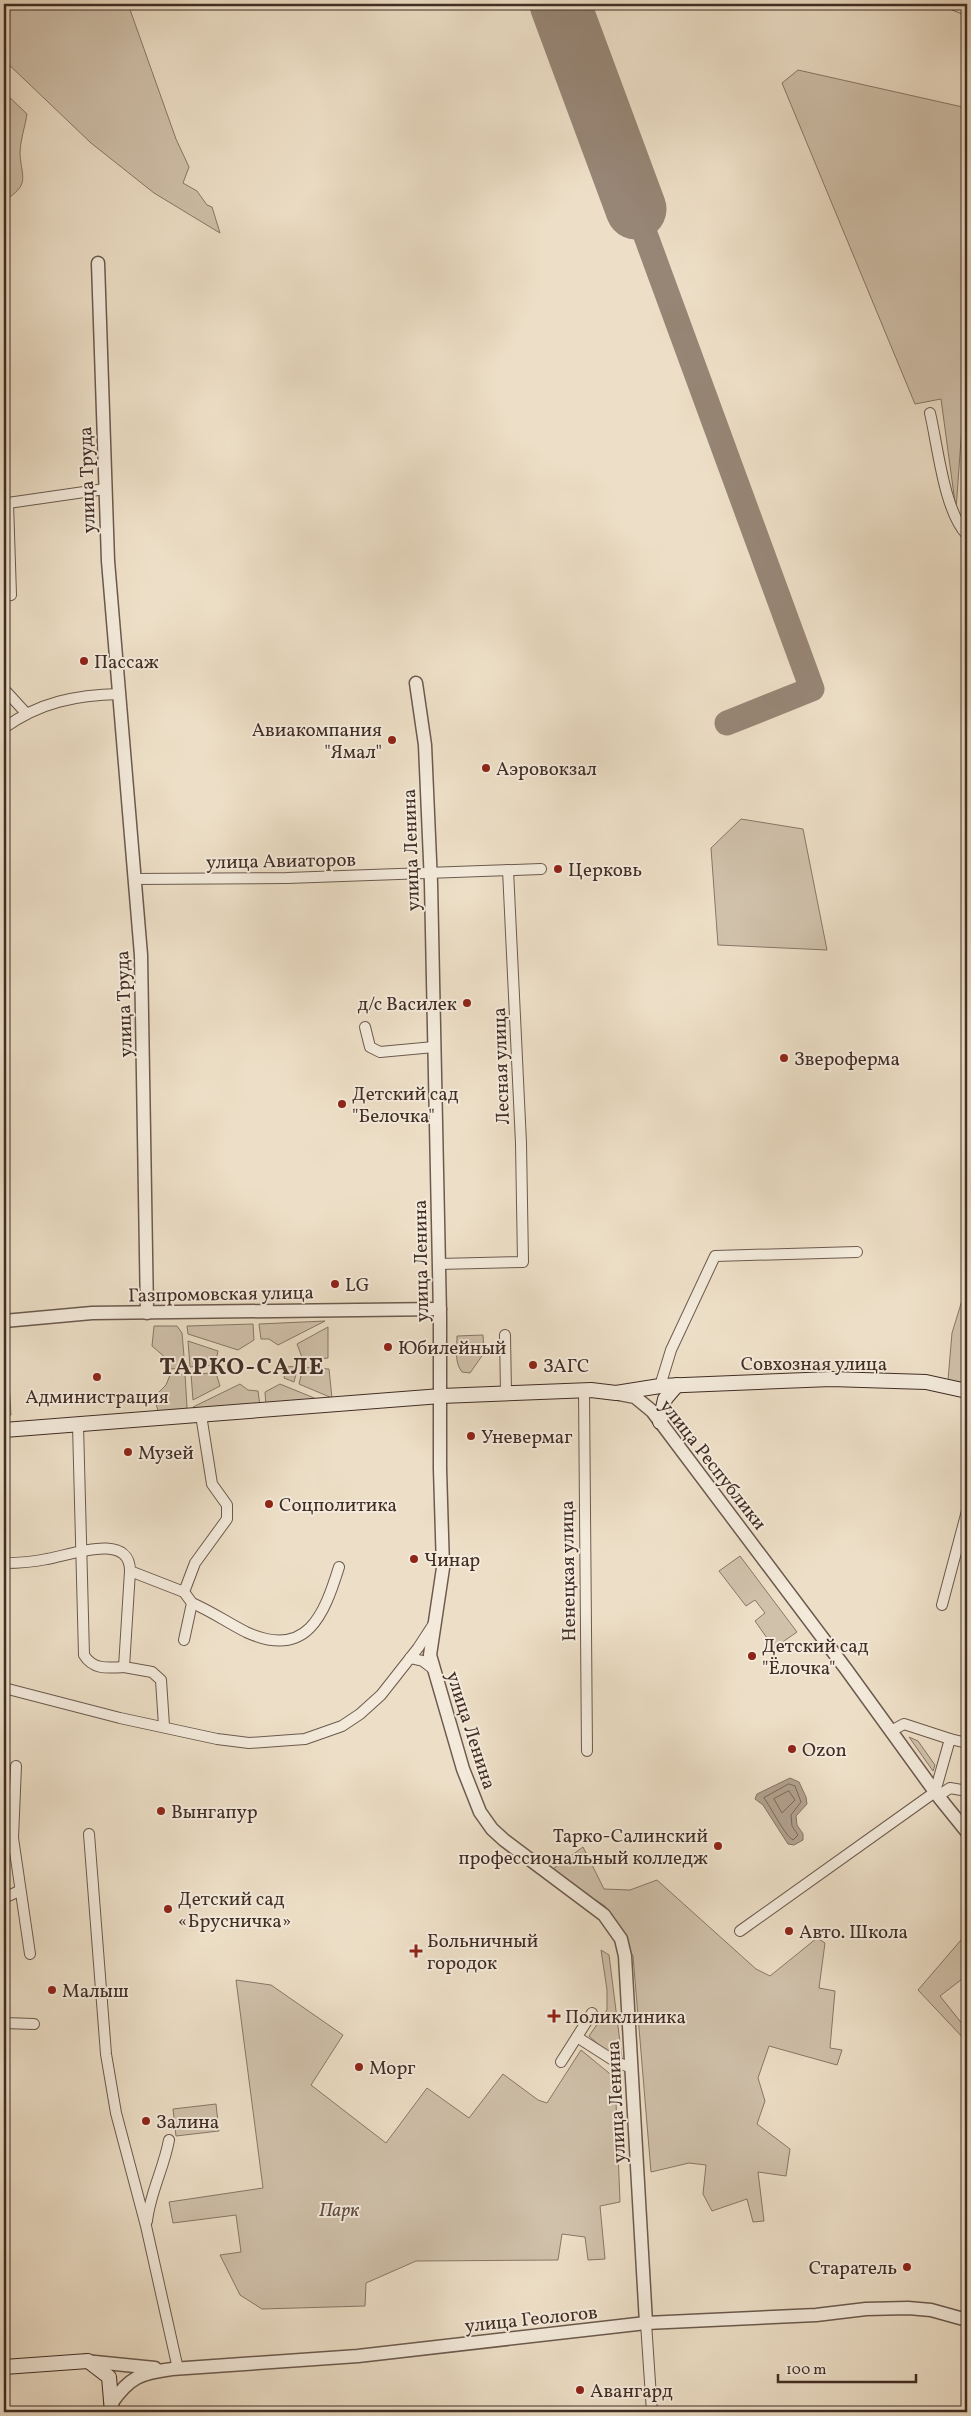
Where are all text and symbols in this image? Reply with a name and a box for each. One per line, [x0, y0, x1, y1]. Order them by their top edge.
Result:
street label: улица Труда [73, 426, 103, 534]
place label: Пассаж [94, 650, 159, 676]
marker: Пассаж [78, 655, 90, 667]
place label: Авиакомпания "Ямал" [252, 718, 382, 766]
marker: Авиакомпания "Ямал" [386, 734, 398, 746]
place label: Аэровокзал [496, 757, 597, 783]
marker: Аэровокзал [480, 762, 492, 774]
street label: улица Ленина [397, 788, 427, 912]
street label: улица Авиаторов [206, 848, 356, 876]
place label: Церковь [568, 858, 642, 884]
marker: Церковь [552, 863, 564, 875]
street label: улица Труда [110, 950, 140, 1058]
place label: д/с Василек [357, 992, 457, 1018]
marker: д/с Василек [461, 997, 473, 1009]
street label: Лесная улица [487, 1007, 517, 1125]
place label: Звероферма [794, 1047, 900, 1073]
marker: Звероферма [778, 1052, 790, 1064]
place label: Детский сад "Белочка" [352, 1082, 459, 1130]
marker: Детский сад "Белочка" [336, 1098, 348, 1110]
street label: улица Ленина [408, 1199, 436, 1323]
place label: LG [345, 1273, 370, 1299]
marker: LG [329, 1278, 341, 1290]
street label: Газпромовская улица [128, 1280, 314, 1310]
place label: Юбилейный [398, 1336, 506, 1362]
marker: Юбилейный [382, 1341, 394, 1353]
district label: ТАРКО-САЛЕ [159, 1351, 325, 1385]
street label: Совхозная улица [741, 1352, 887, 1378]
place label: ЗАГС [543, 1354, 590, 1380]
marker: ЗАГС [527, 1359, 539, 1371]
marker: Администрация [91, 1371, 103, 1383]
place label: Администрация [25, 1385, 169, 1411]
street label: улица Республики [653, 1394, 772, 1536]
place label: Уневермаг [481, 1425, 573, 1451]
marker: Уневермаг [465, 1430, 477, 1442]
place label: Музей [138, 1441, 194, 1467]
marker: Музей [122, 1446, 134, 1458]
place label: Соцполитика [279, 1493, 397, 1519]
marker: Соцполитика [263, 1498, 275, 1510]
street label: Ненецкая улица [555, 1500, 583, 1642]
place label: Чинар [424, 1548, 480, 1574]
marker: Чинар [408, 1553, 420, 1565]
place label: Детский сад "Ёлочка" [762, 1634, 869, 1682]
marker: Детский сад "Ёлочка" [746, 1650, 758, 1662]
street label: улица Ленина [439, 1668, 501, 1793]
place label: Ozon [802, 1738, 847, 1764]
marker: Ozon [786, 1743, 798, 1755]
place label: Вынгапур [171, 1800, 258, 1826]
marker: Вынгапур [155, 1805, 167, 1817]
place label: Тарко-Салинский профессиональный колледж [458, 1824, 708, 1872]
marker: Тарко-Салинский профессиональный колледж [712, 1840, 724, 1852]
place label: Детский сад «Брусничка» [178, 1887, 291, 1935]
marker: Детский сад «Брусничка» [162, 1903, 174, 1915]
place label: Авто. Школа [799, 1920, 908, 1946]
marker: Авто. Школа [783, 1925, 795, 1937]
place label: Больничный городок [427, 1929, 538, 1977]
marker: Больничный городок [409, 1944, 423, 1958]
place label: Малыш [62, 1979, 129, 2005]
marker: Малыш [46, 1984, 58, 1996]
place label: Поликлиника [565, 2005, 686, 2031]
marker: Поликлиника [547, 2009, 561, 2023]
street label: улица Ленина [601, 2040, 633, 2164]
place label: Морг [369, 2056, 416, 2082]
marker: Морг [353, 2061, 365, 2073]
place label: Залина [156, 2110, 219, 2136]
marker: Залина [140, 2115, 152, 2127]
park label: Парк [319, 2198, 360, 2224]
place label: Старатель [809, 2256, 897, 2282]
marker: Старатель [901, 2261, 913, 2273]
street label: улица Геологов [463, 2300, 599, 2340]
scale bar [778, 2351, 916, 2383]
text: 100 m [786, 2360, 826, 2381]
place label: Авангард [590, 2379, 673, 2405]
marker: Авангард [574, 2384, 586, 2396]

